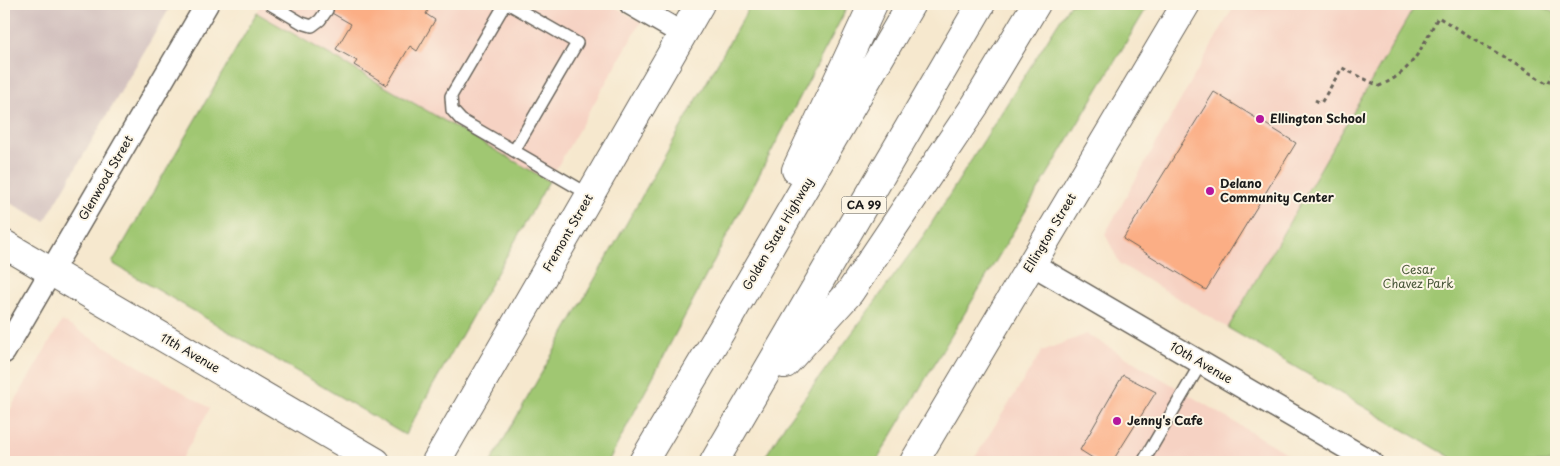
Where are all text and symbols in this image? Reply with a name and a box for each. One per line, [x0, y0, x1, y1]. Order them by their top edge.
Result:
place label: Ellington School [1270, 109, 1366, 127]
marker: Ellington School [1254, 113, 1266, 125]
street label: Glenwood Street [73, 132, 137, 223]
street label: Golden State Highway [737, 174, 817, 293]
place label: Delano Community Center [1220, 174, 1335, 206]
marker: Delano Community Center [1204, 185, 1216, 197]
street label: Ellington Street [1018, 189, 1080, 276]
street label: Fremont Street [538, 190, 597, 275]
road number: CA 99 [842, 196, 886, 214]
park label: Cesar Chavez Park [1383, 260, 1453, 292]
street label: 11th Avenue [157, 328, 224, 377]
street label: 10th Avenue [1167, 337, 1237, 388]
place label: Jenny's Cafe [1127, 411, 1203, 429]
marker: Jenny's Cafe [1111, 415, 1123, 427]

